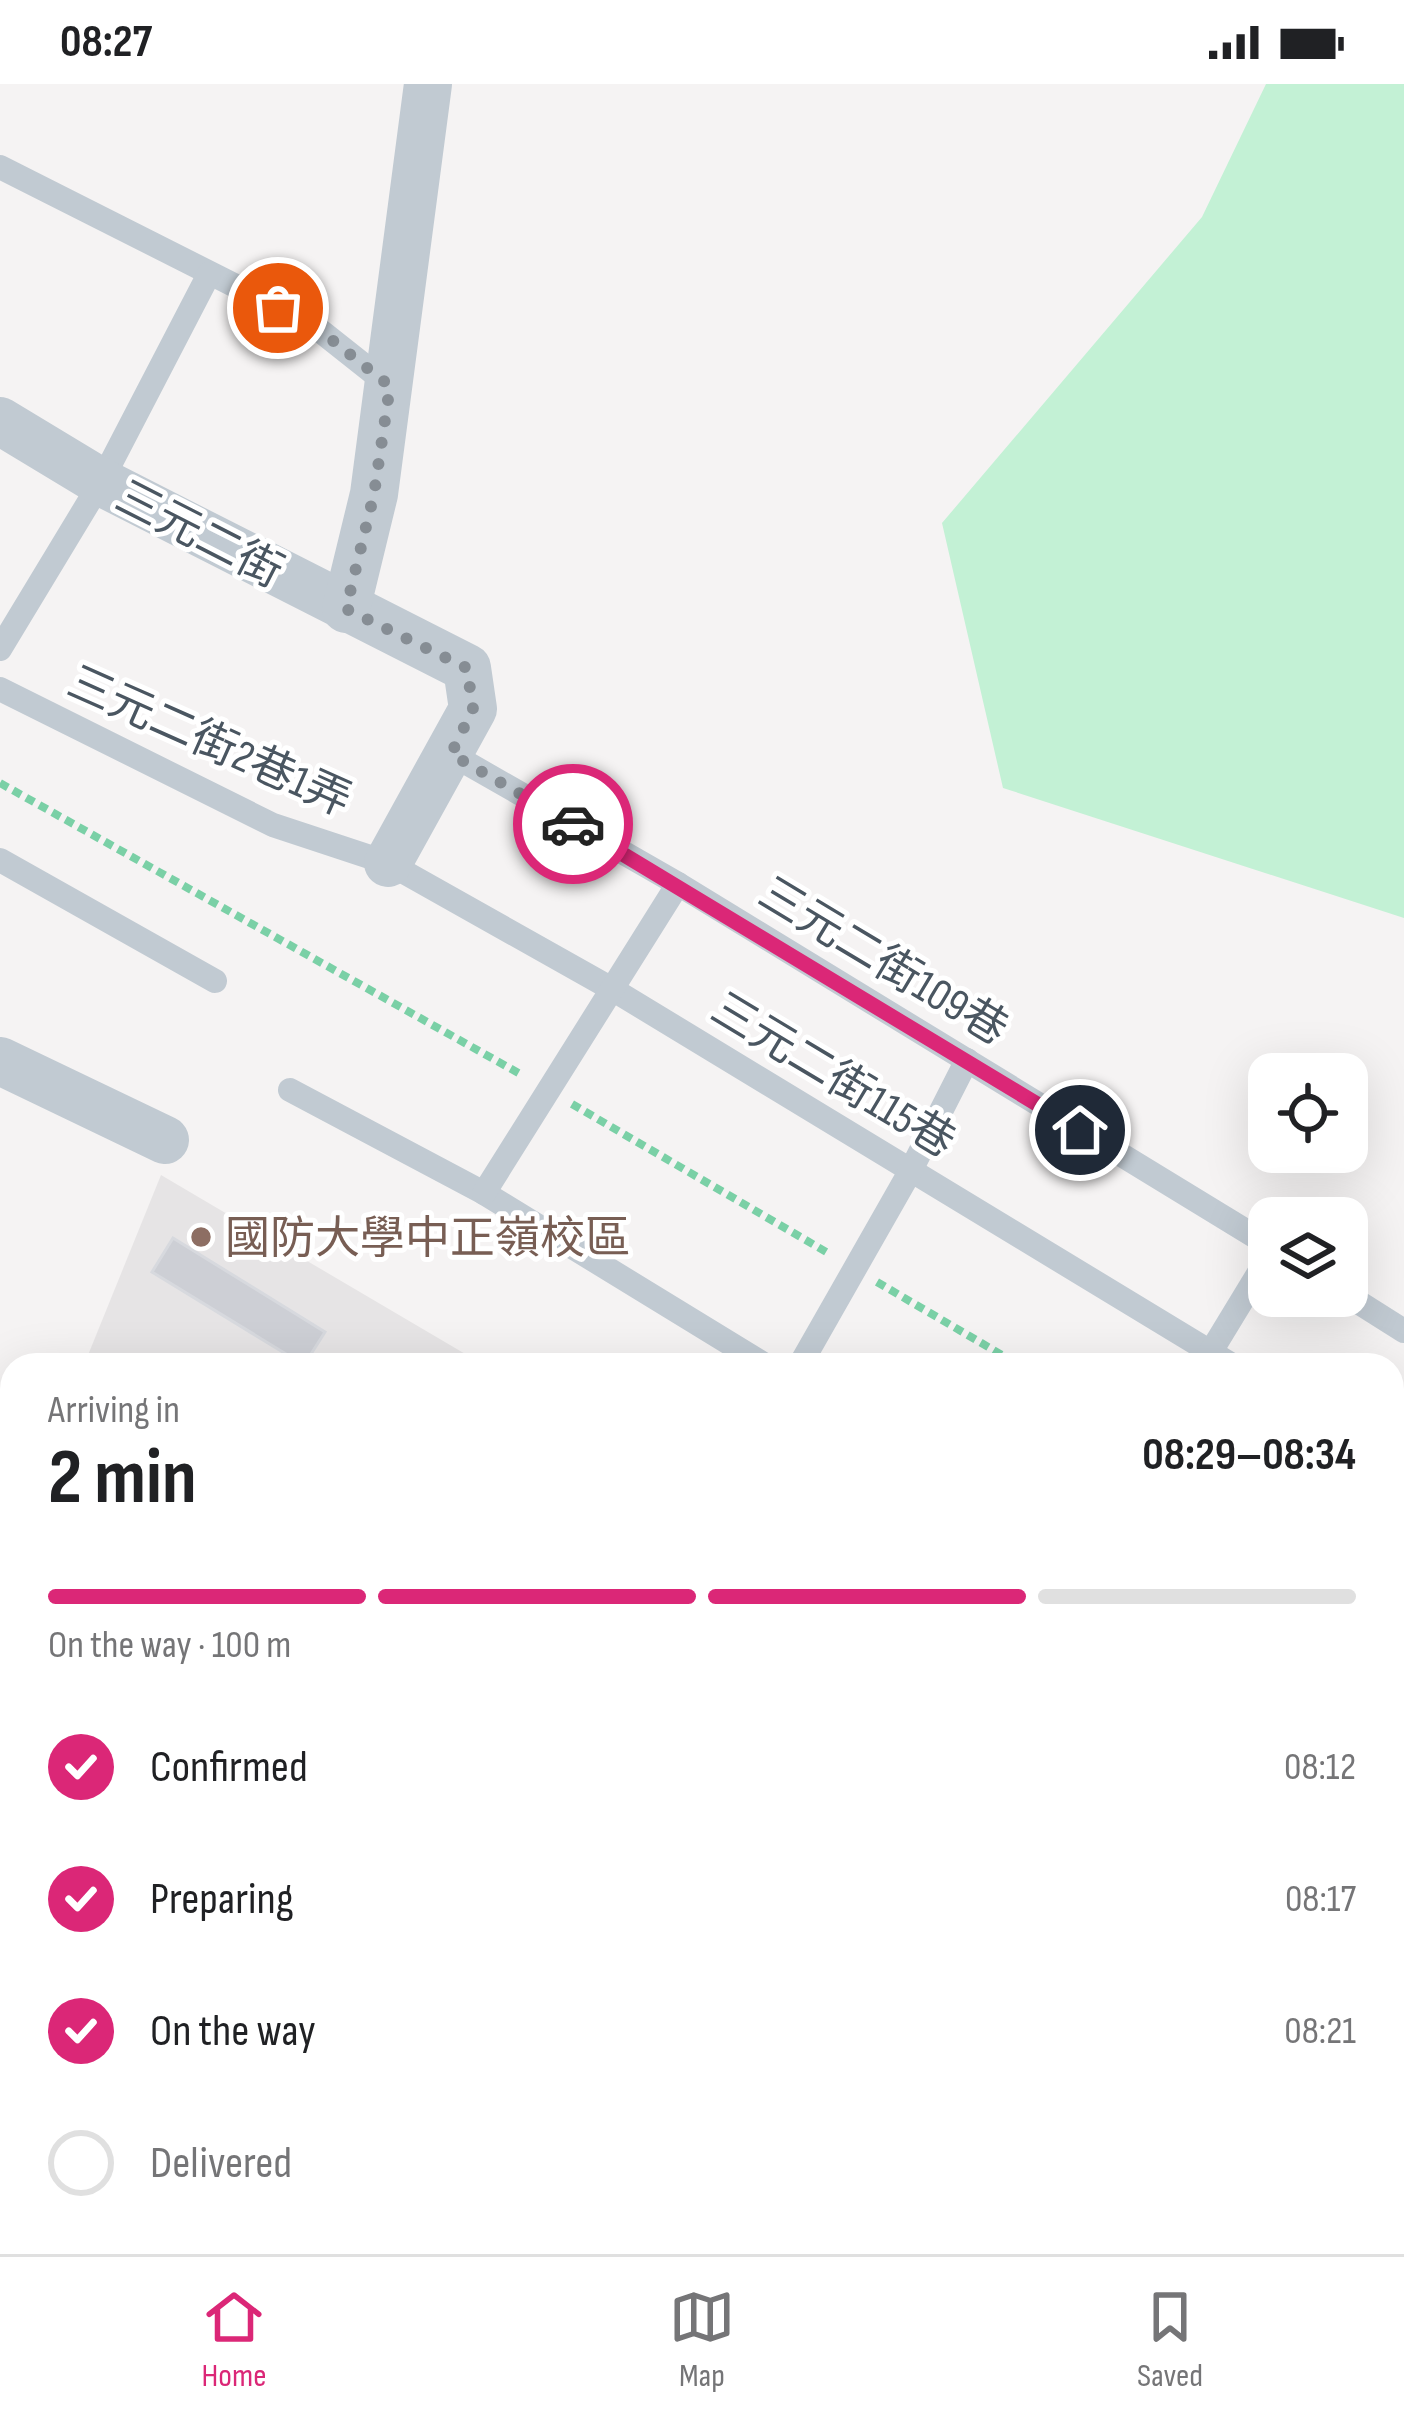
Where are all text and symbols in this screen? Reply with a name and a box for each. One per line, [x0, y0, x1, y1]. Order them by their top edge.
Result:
text: 08:27 [60, 15, 152, 70]
pin [227, 257, 329, 359]
icon: bag [245, 275, 311, 341]
street label: 三元二街 [106, 470, 292, 601]
street label: 三元二街2巷1弄 [59, 655, 359, 829]
courier [513, 764, 633, 884]
icon: car [540, 791, 606, 857]
street label: 三元二街109巷 [748, 866, 1017, 1058]
street label: 三元二街115巷 [701, 982, 965, 1170]
map controls [1248, 1053, 1368, 1317]
button: locate [1248, 1053, 1368, 1173]
pin [1029, 1079, 1131, 1181]
icon: home [1047, 1097, 1113, 1163]
button: layers [1248, 1197, 1368, 1317]
place label: 國防大學中正嶺校區 [225, 1212, 630, 1267]
marker: 國防大學中正嶺校區 [188, 1224, 214, 1250]
text: Arriving in [48, 1387, 180, 1434]
text: 08:29–08:34 [1142, 1428, 1356, 1483]
text: 2 min [48, 1432, 197, 1525]
text: On the way · 100 m [48, 1622, 291, 1669]
icon: check [48, 1734, 114, 1800]
text: Confirmed [150, 1740, 308, 1795]
text: 08:12 [1284, 1744, 1356, 1791]
icon: check [48, 1866, 114, 1932]
text: Preparing [150, 1872, 294, 1927]
text: 08:17 [1285, 1876, 1356, 1923]
icon: check [48, 1998, 114, 2064]
text: On the way [150, 2004, 316, 2059]
text: 08:21 [1284, 2008, 1356, 2055]
text: Delivered [150, 2136, 292, 2191]
tab: Home [201, 2284, 267, 2396]
tab: Map [669, 2284, 735, 2396]
tab: Saved [1137, 2284, 1203, 2396]

